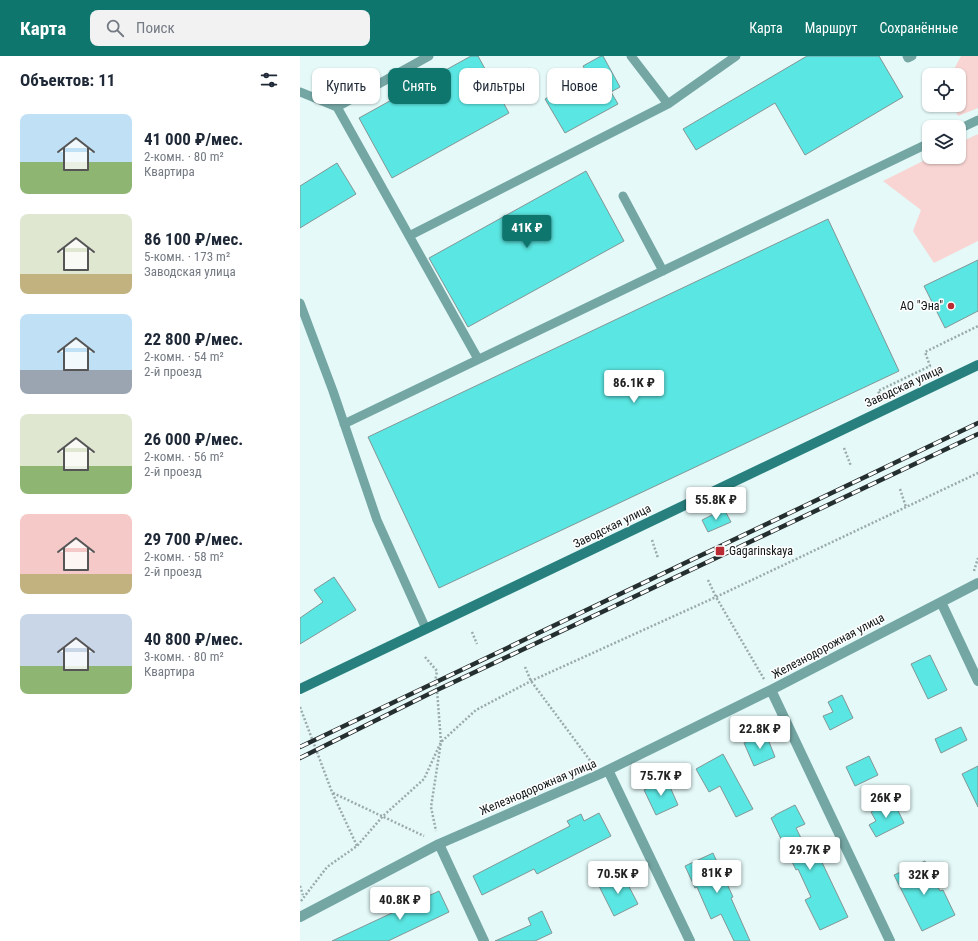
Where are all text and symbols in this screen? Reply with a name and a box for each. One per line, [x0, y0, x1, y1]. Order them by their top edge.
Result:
search box [90, 10, 370, 46]
text: Карта [20, 17, 66, 40]
icon: search [104, 17, 126, 39]
text: Поиск [136, 19, 175, 37]
text: Карта [749, 20, 783, 36]
text: Маршрут [805, 20, 857, 36]
text: Сохранённые [879, 20, 958, 36]
chip: Купить [312, 68, 380, 104]
chip: Снять [388, 68, 451, 104]
chip: Фильтры [459, 68, 539, 104]
chip: Новое [547, 68, 612, 104]
map controls [922, 68, 966, 164]
button: locate [922, 68, 966, 112]
icon: filters [258, 69, 280, 91]
text: Объектов: 11 [20, 70, 115, 90]
button: layers [922, 120, 966, 164]
text: 41 000 ₽/мес. [144, 129, 243, 149]
icon: home [52, 130, 100, 178]
text: 2-комн. · 80 m² [144, 149, 224, 164]
text: Квартира [144, 164, 195, 179]
pin: 41K ₽ [499, 215, 555, 249]
text: 41K ₽ [511, 220, 543, 235]
text: 86 100 ₽/мес. [144, 229, 243, 249]
icon: home [52, 230, 100, 278]
text: 5-комн. · 173 m² [144, 249, 230, 264]
text: Заводская улица [144, 264, 236, 279]
place label: АО "Эна" [900, 299, 943, 313]
marker: АО "Эна" [946, 301, 956, 311]
text: 22 800 ₽/мес. [144, 329, 243, 349]
icon: home [52, 330, 100, 378]
text: 2-комн. · 54 m² [144, 349, 224, 364]
street label: Заводская улица [863, 362, 946, 410]
text: 2-й проезд [144, 364, 202, 379]
pin: 86.1K ₽ [597, 370, 671, 404]
text: 86.1K ₽ [613, 375, 655, 390]
text: 26 000 ₽/мес. [144, 429, 243, 449]
icon: home [52, 430, 100, 478]
text: 2-комн. · 56 m² [144, 449, 224, 464]
text: 2-й проезд [144, 464, 202, 479]
pin: 55.8K ₽ [679, 487, 753, 521]
text: 55.8K ₽ [695, 492, 737, 507]
street label: Заводская улица [571, 501, 653, 551]
text: 29 700 ₽/мес. [144, 529, 243, 549]
icon: home [52, 530, 100, 578]
place label: Gagarinskaya [729, 544, 793, 558]
marker: Gagarinskaya [714, 545, 726, 557]
text: 2-комн. · 58 m² [144, 549, 224, 564]
text: 2-й проезд [144, 564, 202, 579]
street label: Железнодорожная улица [769, 610, 887, 682]
text: 40 800 ₽/мес. [144, 629, 243, 649]
icon: home [52, 630, 100, 678]
text: 3-комн. · 80 m² [144, 649, 224, 664]
text: Квартира [144, 664, 195, 679]
pin: 22.8K ₽ [723, 716, 797, 750]
text: 22.8K ₽ [739, 721, 781, 736]
street label: Железнодорожная улица [478, 756, 599, 818]
pin: 75.7K ₽ [624, 763, 698, 797]
text: 75.7K ₽ [640, 768, 682, 783]
pin: 26K ₽ [858, 785, 914, 819]
text: 26K ₽ [870, 790, 902, 805]
pin: 29.7K ₽ [773, 837, 847, 871]
text: 29.7K ₽ [789, 842, 831, 857]
pin: 81K ₽ [689, 860, 745, 894]
pin: 70.5K ₽ [581, 861, 655, 895]
pin: 32K ₽ [896, 862, 952, 896]
text: 81K ₽ [701, 865, 733, 880]
text: 70.5K ₽ [597, 866, 639, 881]
text: 32K ₽ [908, 867, 940, 882]
pin: 40.8K ₽ [363, 887, 437, 921]
text: 40.8K ₽ [379, 892, 421, 907]

